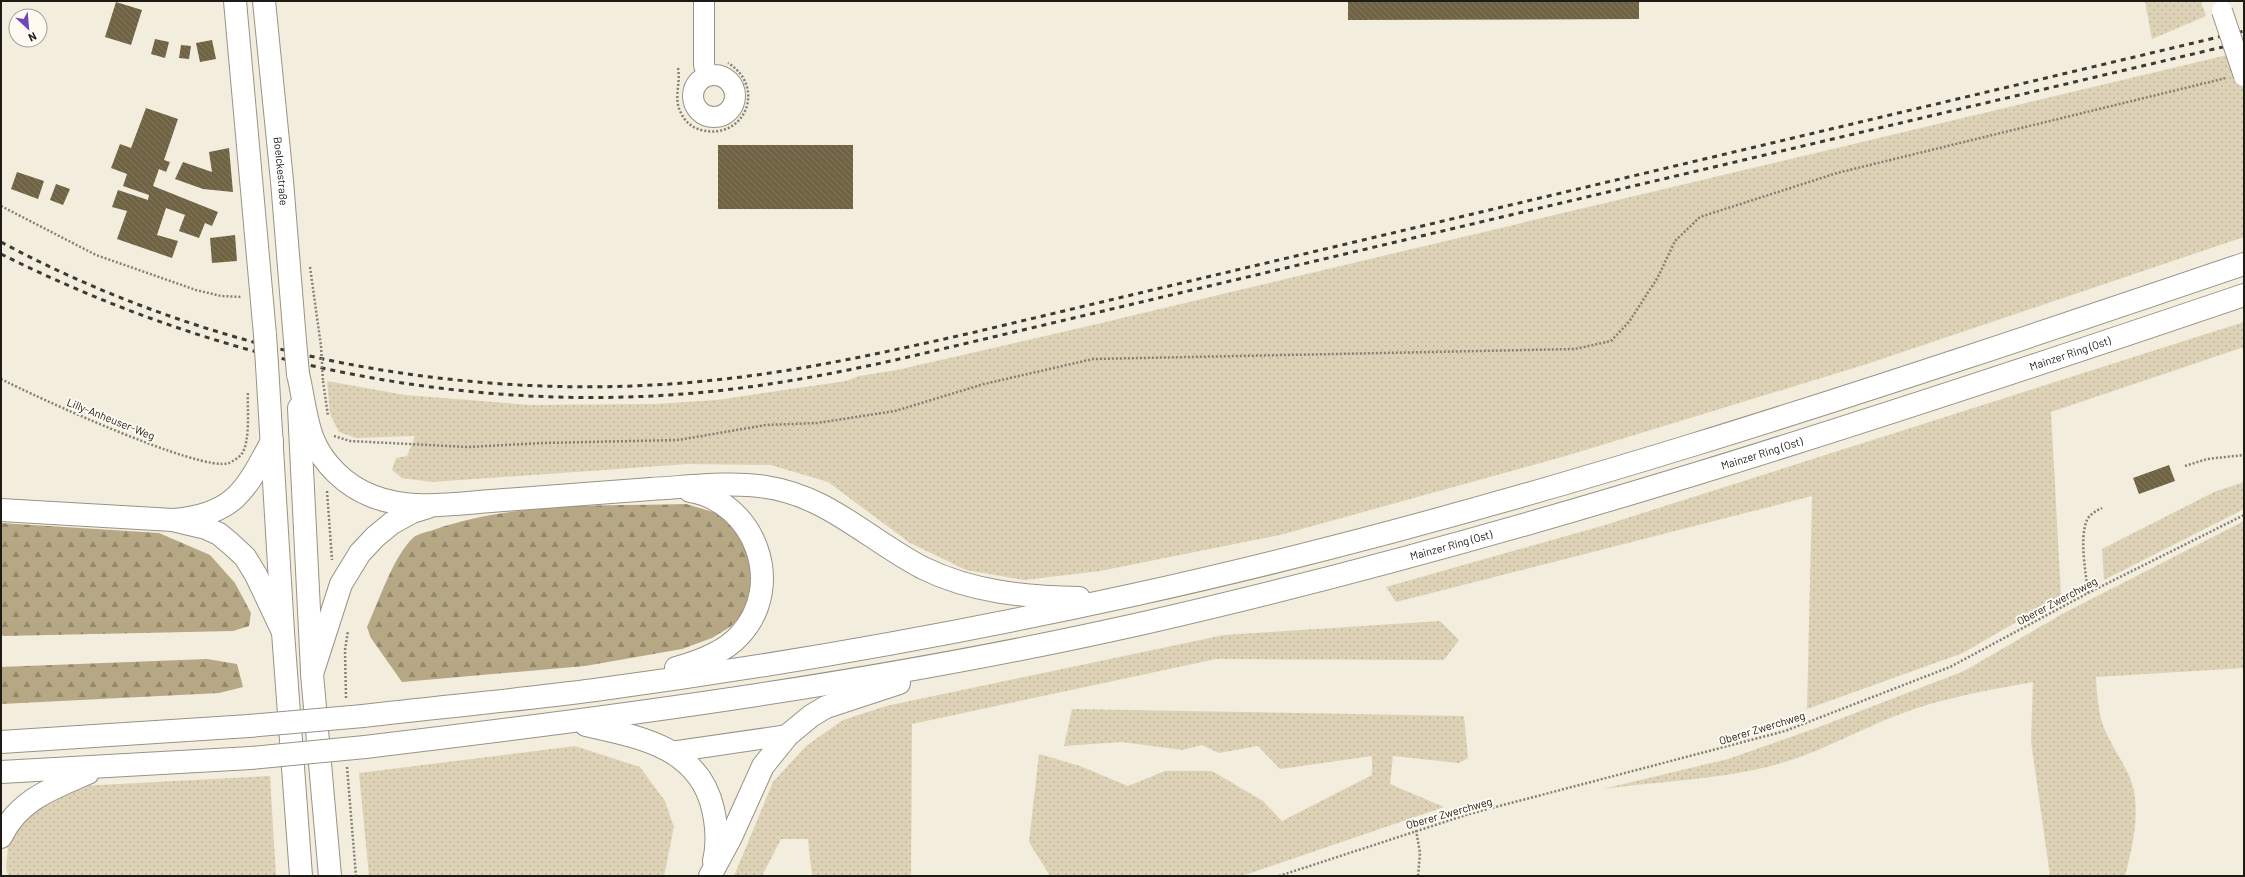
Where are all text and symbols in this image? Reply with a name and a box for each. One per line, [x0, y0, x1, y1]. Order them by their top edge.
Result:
north arrow [8, 8, 48, 48]
text: N [26, 30, 39, 45]
street label: Boelckestraße [272, 136, 291, 206]
street label: Mainzer Ring (Ost) [2028, 333, 2112, 373]
street label: Lilly-Anheuser-Weg [65, 395, 157, 442]
street label: Mainzer Ring (Ost) [1719, 434, 1804, 472]
street label: Mainzer Ring (Ost) [1408, 527, 1494, 562]
street label: Oberer Zwerchweg [2014, 574, 2099, 627]
street label: Oberer Zwerchweg [1717, 708, 1807, 747]
street label: Oberer Zwerchweg [1404, 794, 1494, 831]

